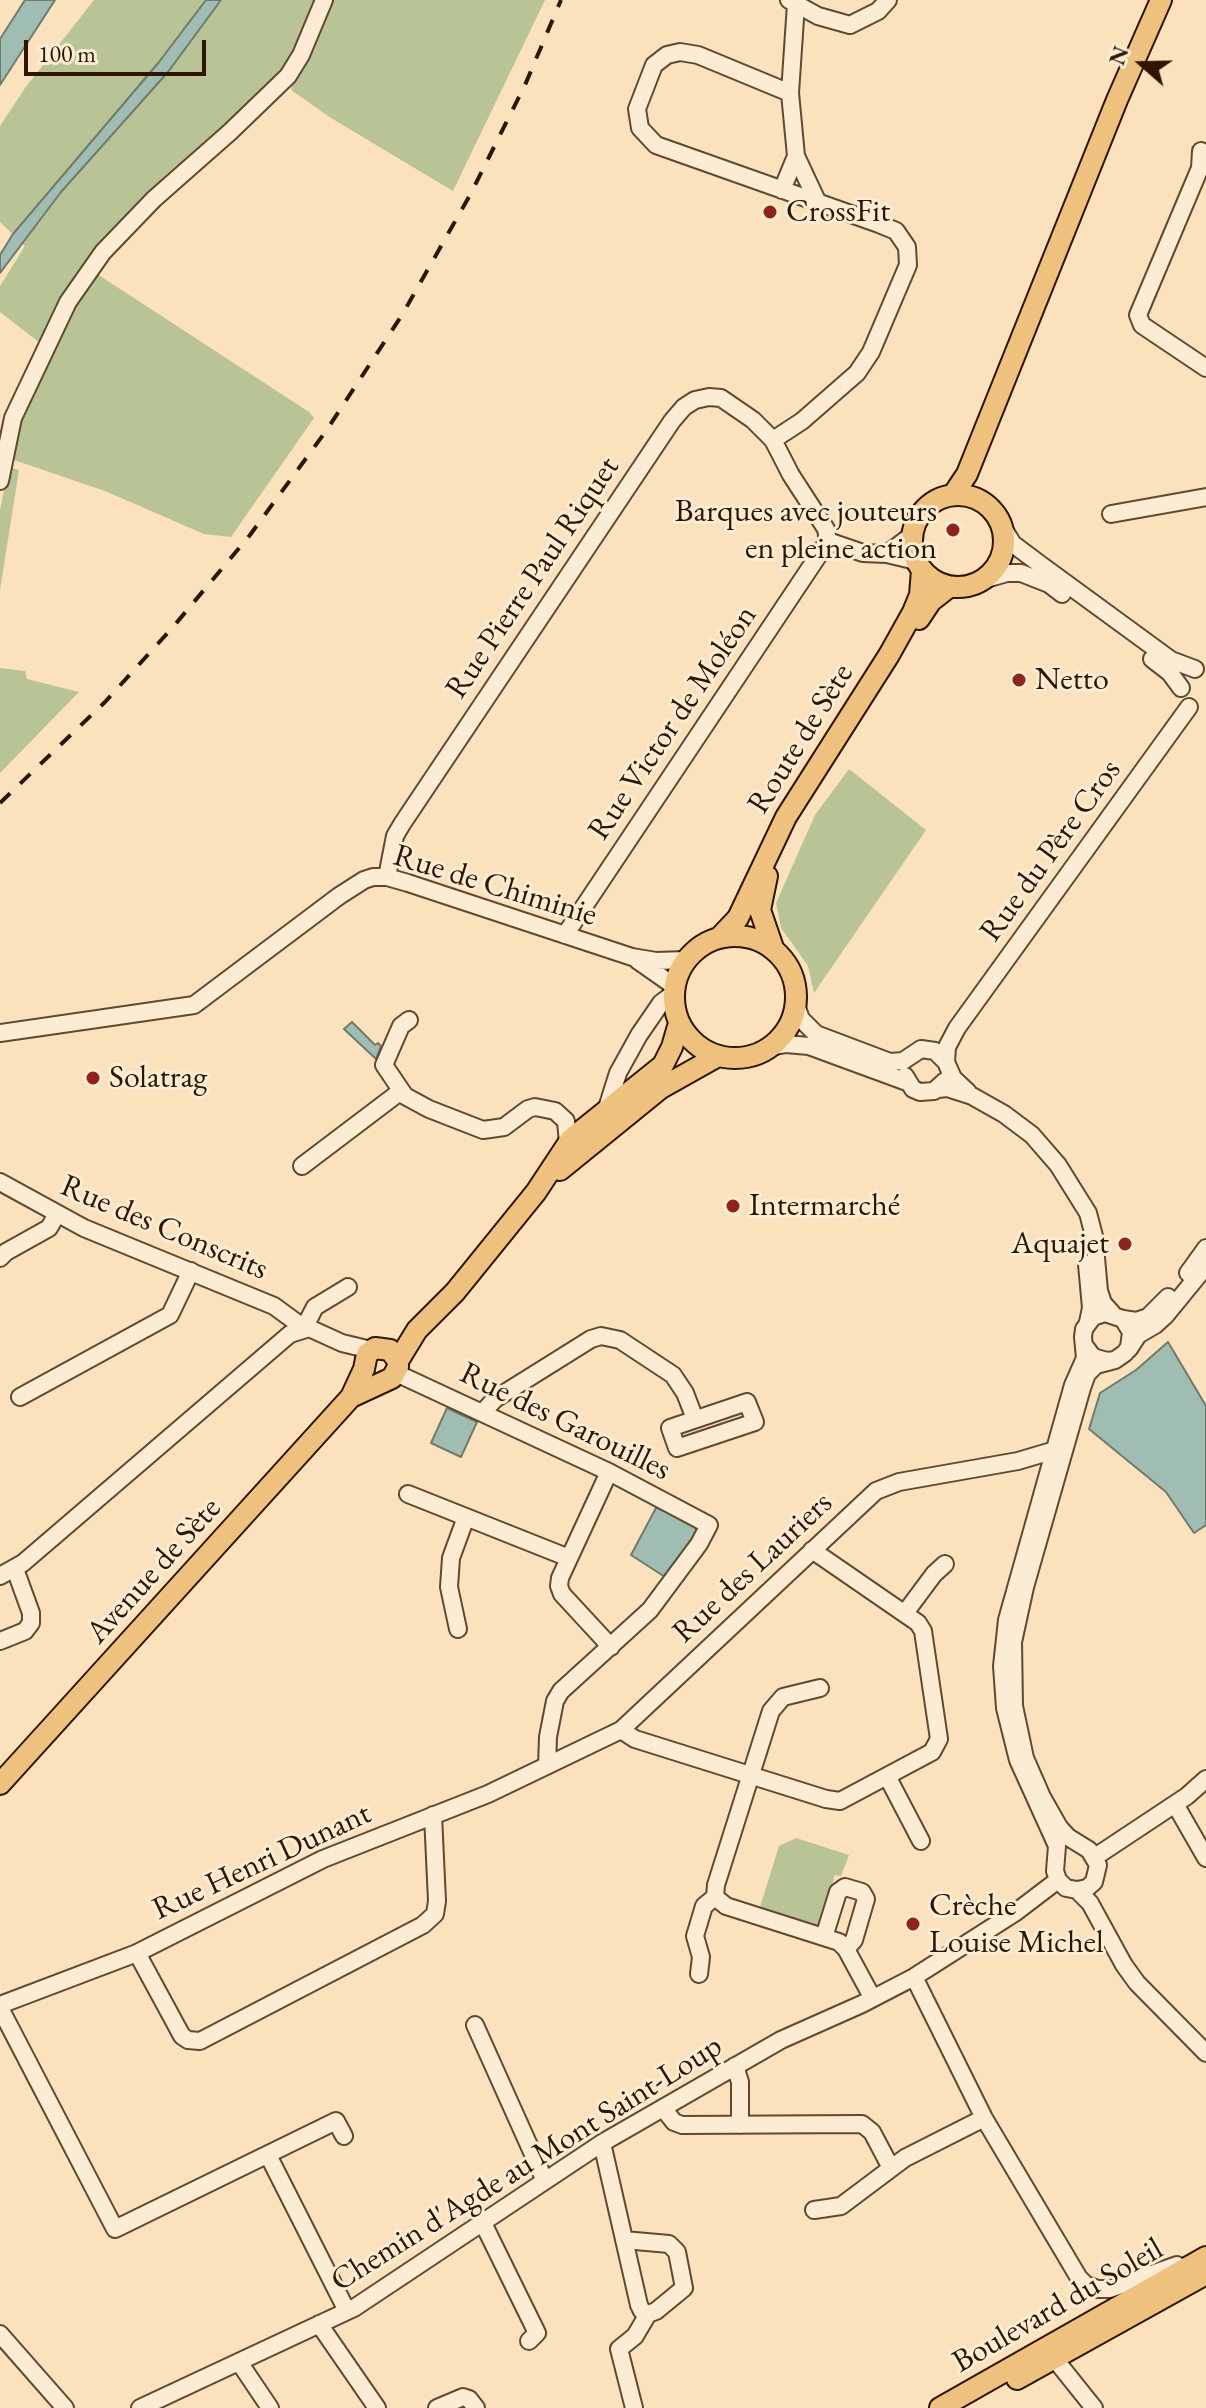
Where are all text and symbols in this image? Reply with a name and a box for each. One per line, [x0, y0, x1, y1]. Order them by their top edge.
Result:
scale bar [28, 24, 210, 74]
north arrow [1102, 24, 1182, 104]
text: 100 m [38, 38, 96, 69]
text: N [1102, 42, 1136, 69]
place label: CrossFit [786, 193, 890, 231]
marker: CrossFit [761, 203, 779, 221]
street label: Rue Pierre Paul Riquet [438, 450, 628, 706]
place label: Barques avec jouteurs en pleine action [675, 493, 937, 568]
marker: Barques avec jouteurs en pleine action [944, 521, 962, 539]
street label: Rue Victor de Moléon [580, 598, 766, 848]
street label: Route de Sète [740, 657, 862, 821]
place label: Netto [1035, 661, 1109, 699]
marker: Netto [1010, 671, 1028, 689]
street label: Rue du Père Cros [972, 752, 1130, 950]
street label: Rue de Chiminie [389, 837, 601, 935]
place label: Solatrag [109, 1059, 207, 1097]
marker: Solatrag [84, 1069, 102, 1087]
street label: Rue des Conscrits [55, 1167, 273, 1289]
place label: Intermarché [749, 1187, 900, 1225]
marker: Intermarché [724, 1197, 742, 1215]
place label: Aquajet [1011, 1225, 1109, 1263]
marker: Aquajet [1116, 1235, 1134, 1253]
street label: Rue des Garouilles [453, 1354, 677, 1490]
street label: Rue des Lauriers [665, 1484, 841, 1652]
street label: Avenue de Sète [78, 1490, 230, 1652]
street label: Rue Henri Dunant [147, 1795, 377, 1929]
place label: Crèche Louise Michel [929, 1887, 1104, 1962]
marker: Crèche Louise Michel [904, 1915, 922, 1933]
street label: Chemin d'Agde au Mont Saint-Loup [324, 2027, 730, 2301]
street label: Boulevard du Soleil [946, 2230, 1170, 2382]

